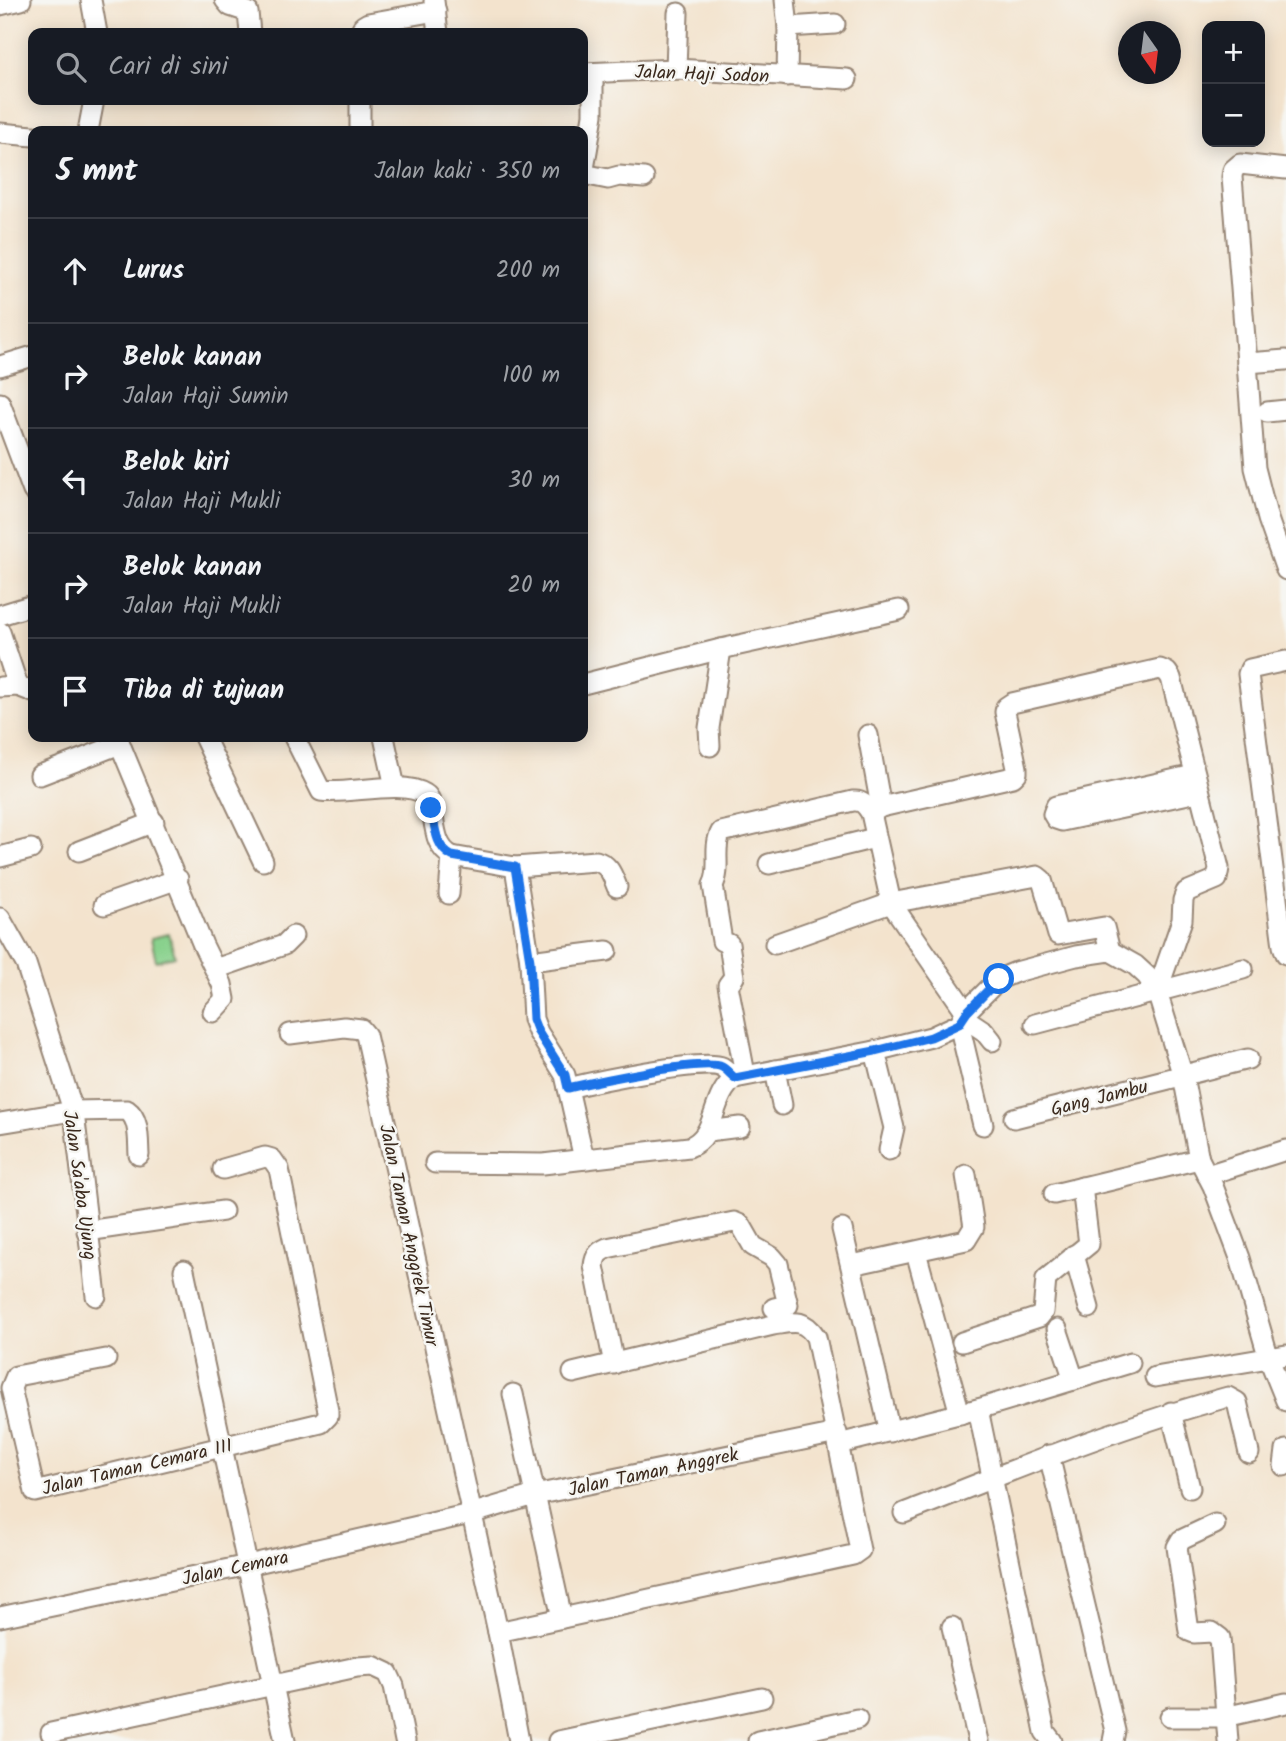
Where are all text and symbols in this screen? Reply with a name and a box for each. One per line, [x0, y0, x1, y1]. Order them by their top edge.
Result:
north arrow [1118, 21, 1181, 84]
map controls [1202, 21, 1265, 147]
button: + [1202, 21, 1265, 84]
search box [28, 28, 588, 105]
text: Cari di sini [108, 46, 228, 88]
icon: search [52, 48, 90, 86]
street label: Jalan Haji Sodon [634, 58, 770, 92]
button: − [1202, 84, 1265, 147]
text: 5 mnt [56, 148, 137, 196]
text: Jalan kaki · 350 m [374, 154, 560, 190]
text: Lurus [123, 250, 184, 292]
icon: ahead [56, 252, 94, 290]
text: 200 m [496, 253, 560, 289]
text: Belok kanan [123, 337, 262, 379]
icon: right [56, 357, 94, 395]
text: 100 m [502, 358, 560, 394]
text: Jalan Haji Sumin [123, 379, 289, 415]
text: Belok kiri [123, 442, 229, 484]
icon: left [56, 462, 94, 500]
text: 30 m [508, 463, 560, 499]
text: Jalan Haji Mukli [123, 484, 280, 520]
text: Belok kanan [123, 547, 262, 589]
icon: right [56, 567, 94, 605]
text: 20 m [508, 568, 560, 604]
text: Jalan Haji Mukli [123, 589, 280, 625]
text: Tiba di tujuan [123, 670, 284, 712]
icon: arrive [56, 672, 94, 710]
route end [415, 792, 446, 823]
route start [983, 963, 1014, 994]
street label: Gang Jambu [1048, 1072, 1151, 1126]
street label: Jalan Sa'aba Ujung [54, 1109, 104, 1262]
street label: Jalan Taman Anggrek Timur [370, 1122, 447, 1351]
street label: Jalan Taman Cemara III [39, 1431, 236, 1504]
street label: Jalan Taman Anggrek [565, 1440, 741, 1506]
street label: Jalan Cemara [179, 1543, 291, 1595]

